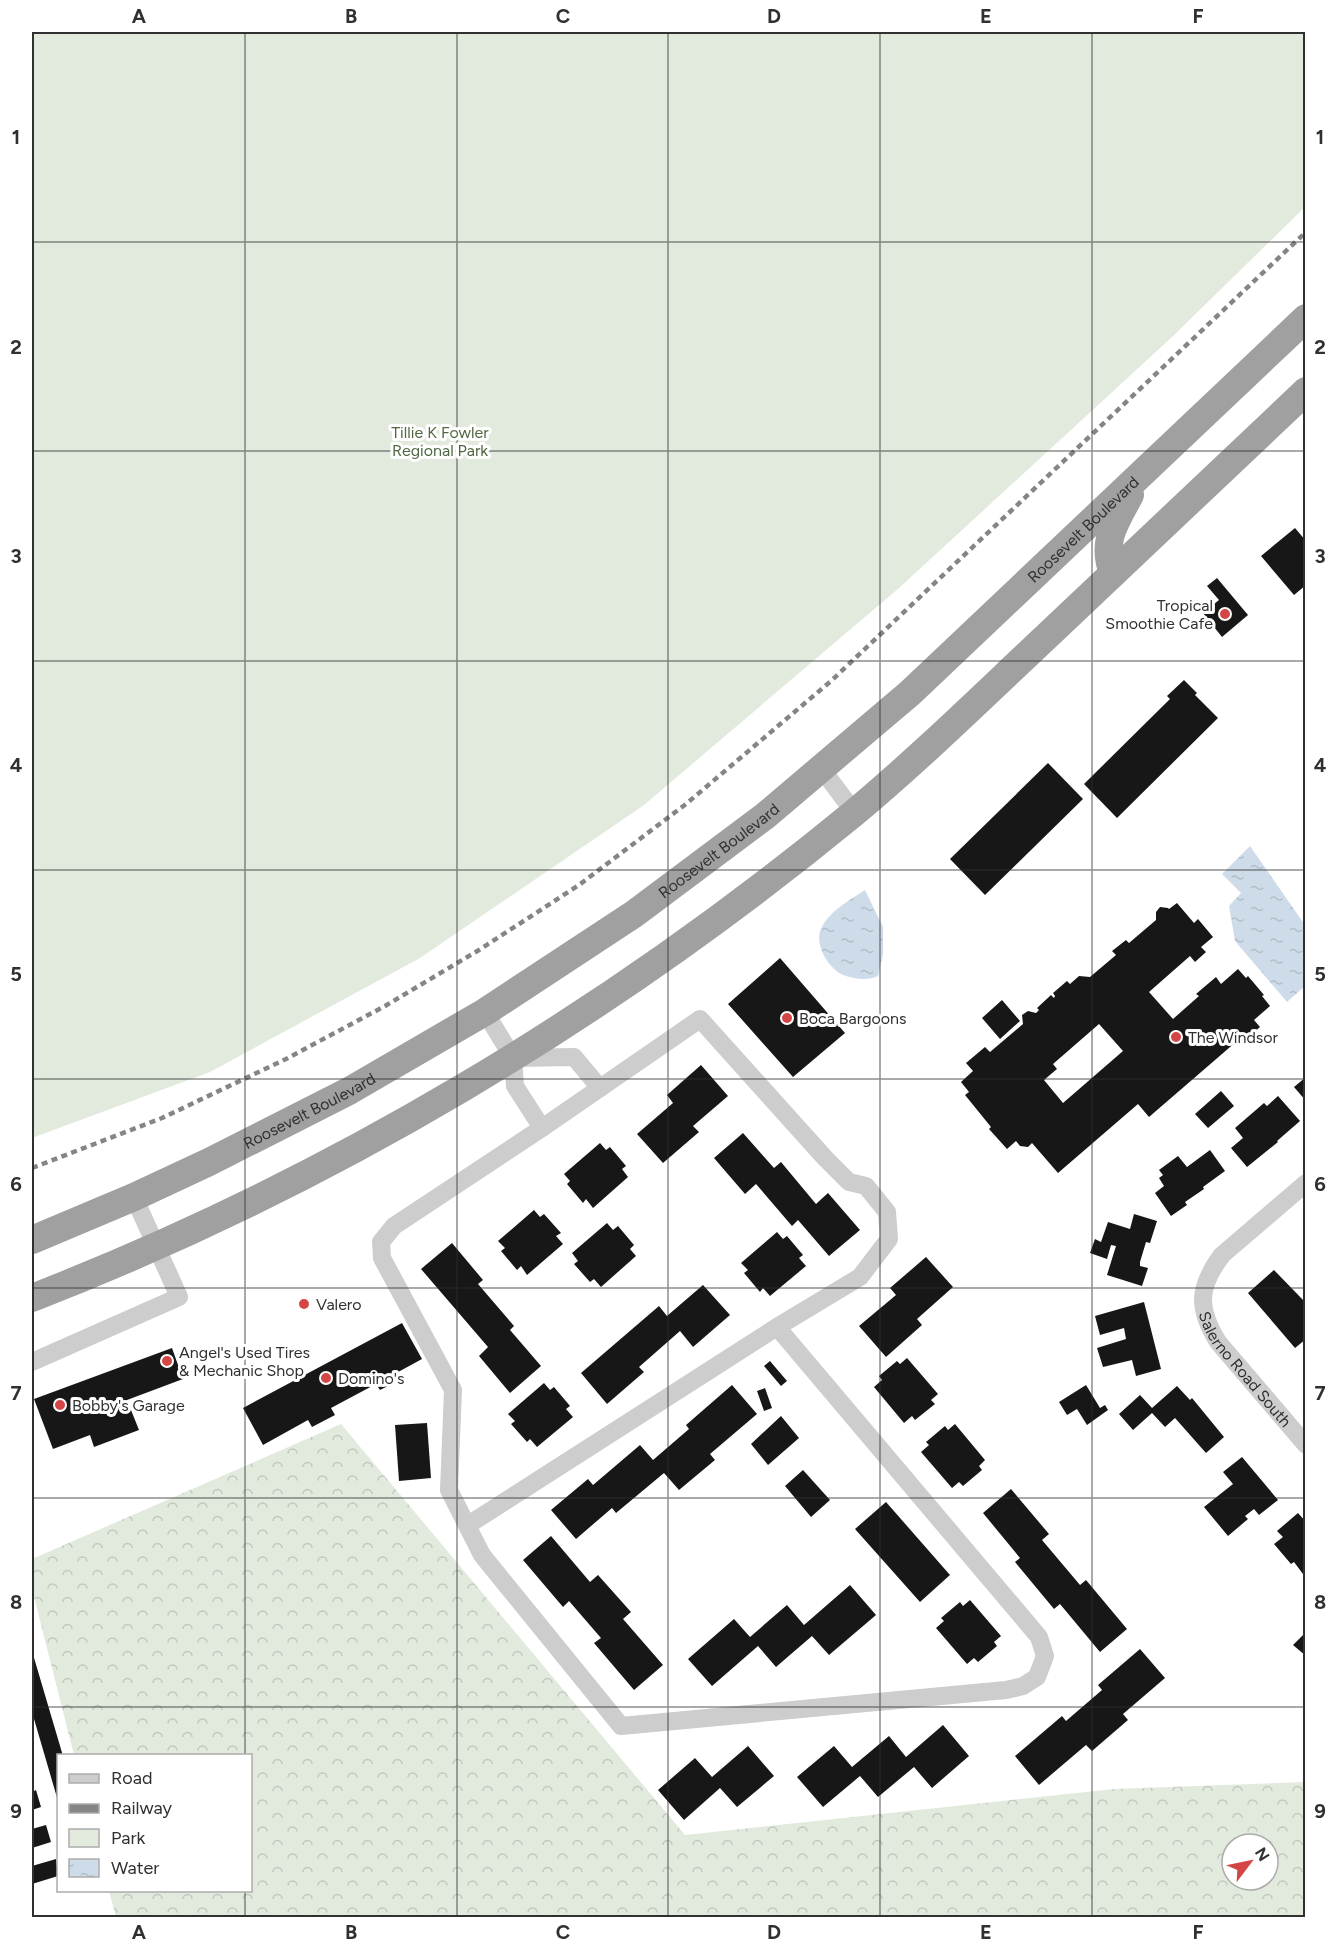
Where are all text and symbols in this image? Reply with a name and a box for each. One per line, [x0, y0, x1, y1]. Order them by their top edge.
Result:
text: A [132, 4, 147, 28]
text: B [345, 4, 357, 28]
text: C [556, 4, 570, 28]
text: D [767, 4, 781, 28]
text: E [980, 4, 992, 28]
text: F [1192, 4, 1204, 28]
text: 1 [12, 125, 20, 149]
text: 1 [1316, 125, 1324, 149]
text: 2 [10, 335, 22, 359]
text: 2 [1314, 335, 1326, 359]
park label: Tillie K Fowler Regional Park [391, 423, 489, 460]
street label: Roosevelt Boulevard [1023, 472, 1143, 586]
text: 3 [10, 544, 22, 568]
text: 3 [1314, 544, 1326, 568]
place label: Tropical Smoothie Cafe [1105, 596, 1213, 633]
marker: Tropical Smoothie Cafe [1218, 607, 1232, 621]
text: 4 [10, 753, 23, 777]
text: 4 [1314, 753, 1327, 777]
street label: Roosevelt Boulevard [655, 799, 783, 902]
text: 5 [10, 962, 22, 986]
text: 5 [1314, 962, 1326, 986]
place label: Boca Bargoons [799, 1009, 907, 1028]
marker: Boca Bargoons [780, 1011, 794, 1025]
place label: The Windsor [1188, 1028, 1279, 1047]
marker: The Windsor [1169, 1030, 1183, 1044]
street label: Roosevelt Boulevard [240, 1068, 379, 1153]
text: 6 [10, 1172, 22, 1196]
text: 6 [1314, 1172, 1326, 1196]
place label: Valero [316, 1295, 362, 1314]
marker: Valero [297, 1297, 311, 1311]
street label: Salerno Road South [1195, 1309, 1296, 1431]
place label: Angel's Used Tires & Mechanic Shop [179, 1343, 310, 1380]
marker: Angel's Used Tires & Mechanic Shop [160, 1354, 174, 1368]
place label: Domino's [338, 1369, 404, 1388]
marker: Domino's [319, 1371, 333, 1385]
text: 7 [10, 1381, 22, 1405]
text: 7 [1314, 1381, 1326, 1405]
place label: Bobby's Garage [72, 1396, 185, 1415]
marker: Bobby's Garage [53, 1398, 67, 1412]
text: 8 [10, 1590, 22, 1614]
text: 8 [1314, 1590, 1326, 1614]
legend [57, 1754, 252, 1892]
text: Road [111, 1767, 152, 1789]
text: Railway [111, 1797, 173, 1819]
text: 9 [10, 1799, 22, 1823]
text: 9 [1314, 1799, 1326, 1823]
text: Park [111, 1827, 146, 1849]
north arrow [1220, 1832, 1280, 1892]
text: N [1251, 1844, 1274, 1865]
text: Water [111, 1857, 159, 1879]
text: A [132, 1920, 147, 1944]
text: B [345, 1920, 357, 1944]
text: C [556, 1920, 570, 1944]
text: D [767, 1920, 781, 1944]
text: E [980, 1920, 992, 1944]
text: F [1192, 1920, 1204, 1944]

